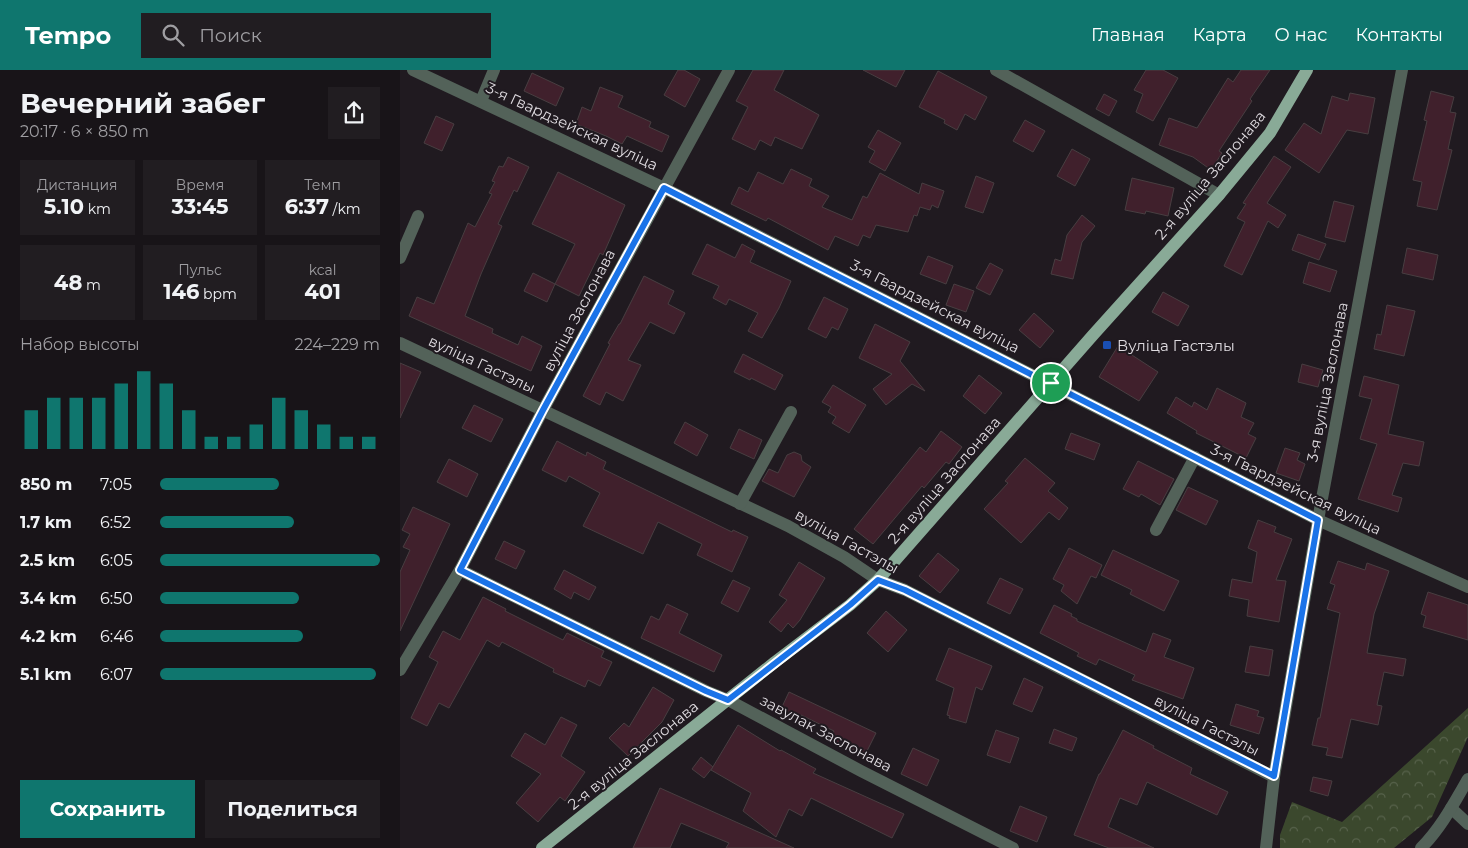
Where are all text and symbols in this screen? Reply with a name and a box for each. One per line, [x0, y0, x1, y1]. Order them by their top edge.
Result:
search box [141, 13, 491, 58]
text: Tempo [25, 21, 111, 50]
icon: search [159, 21, 187, 49]
text: Поиск [199, 24, 262, 47]
text: Главная [1091, 24, 1165, 46]
text: Карта [1193, 24, 1247, 46]
text: О нас [1275, 24, 1327, 46]
text: Контакты [1355, 24, 1443, 46]
street label: 3-я Гвардзейская вуліца [483, 78, 661, 174]
text: Вечерний забег [20, 86, 265, 120]
button: share [328, 87, 380, 139]
street label: 2-я вуліца Заслонава [1151, 107, 1269, 243]
text: 20:17 · 6 × 850 m [20, 122, 149, 141]
text: Дистанция [37, 176, 118, 194]
text: Время [176, 176, 224, 194]
text: Темп [304, 176, 341, 194]
text: 5.10 [44, 194, 84, 219]
text: 33:45 [171, 194, 229, 219]
text: 6:37 [285, 194, 329, 219]
text: km [84, 200, 111, 218]
text: /km [329, 200, 361, 218]
street label: вуліца Заслонава [539, 246, 619, 374]
street label: 3-я Гвардзейская вуліца [847, 255, 1023, 357]
text: Пульс [178, 261, 222, 279]
text: kcal [309, 261, 337, 279]
text: 48 [54, 270, 82, 295]
text: m [82, 276, 101, 294]
text: 146 [163, 279, 199, 304]
text: 401 [304, 279, 341, 304]
text: bpm [199, 285, 237, 303]
street label: 3-я вуліца Заслонава [1302, 300, 1352, 464]
street label: вуліца Гастэлы [426, 331, 538, 397]
text: Набор высоты [20, 335, 140, 354]
text: 224–229 m [295, 335, 380, 354]
place label: Вуліца Гастэлы [1117, 336, 1235, 355]
marker: Вуліца Гастэлы [1101, 339, 1113, 351]
pin [1030, 362, 1072, 404]
icon: arrive [1037, 369, 1065, 397]
street label: 2-я вуліца Заслонава [884, 412, 1004, 548]
street label: 3-я Гвардзейская вуліца [1208, 439, 1384, 539]
text: 850 m [20, 475, 72, 494]
text: 7:05 [100, 475, 132, 494]
street label: вуліца Гастэлы [792, 505, 902, 577]
text: 1.7 km [20, 513, 72, 532]
text: 6:52 [100, 513, 131, 532]
text: 2.5 km [20, 551, 75, 570]
text: 6:05 [100, 551, 133, 570]
text: 3.4 km [20, 589, 76, 608]
text: 6:50 [100, 589, 133, 608]
text: 4.2 km [20, 627, 77, 646]
text: 6:46 [100, 627, 133, 646]
text: 5.1 km [20, 665, 71, 684]
text: 6:07 [100, 665, 133, 684]
street label: завулак Заслонава [757, 690, 895, 776]
street label: вуліца Гастэлы [1151, 690, 1263, 760]
street label: 2-я вуліца Заслонава [564, 696, 702, 814]
button: Сохранить [20, 780, 195, 838]
button: Поделиться [205, 780, 380, 838]

